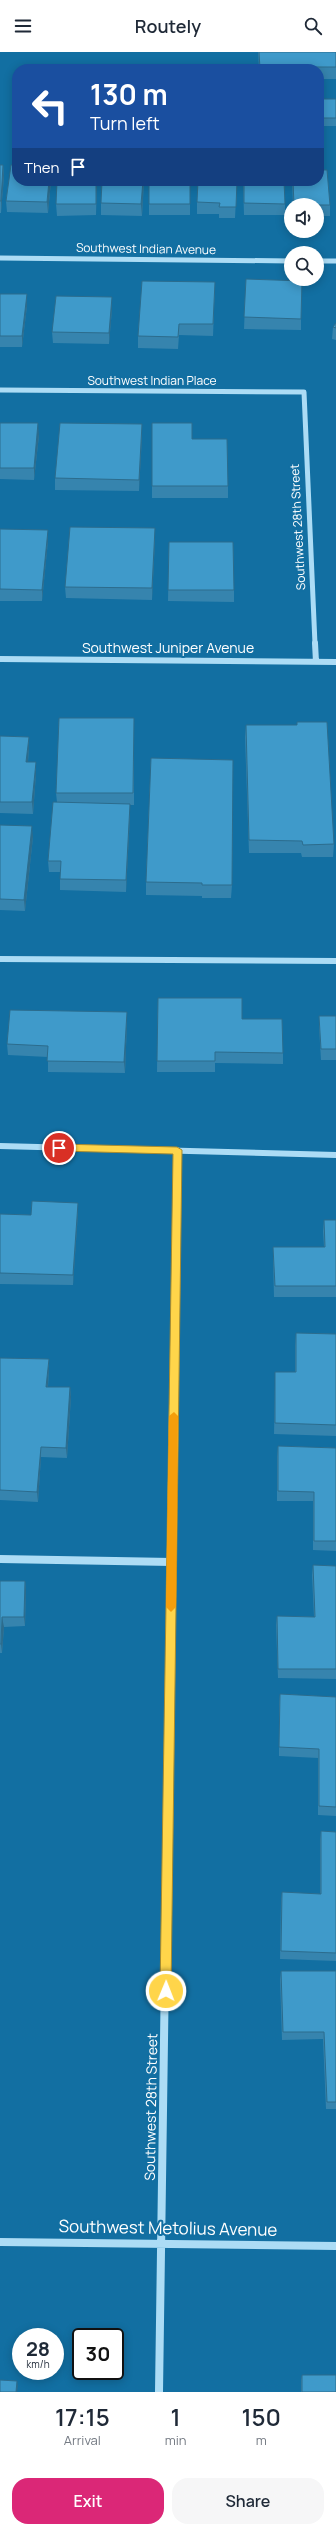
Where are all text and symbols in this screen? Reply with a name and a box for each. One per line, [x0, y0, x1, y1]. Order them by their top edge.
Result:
text: Routely [135, 14, 201, 38]
icon: menu [12, 15, 34, 37]
icon: search [302, 15, 324, 37]
text: 130 m [90, 75, 168, 113]
icon: left [24, 80, 76, 132]
text: Turn left [90, 111, 160, 135]
icon: arrive [67, 156, 89, 178]
text: Then [24, 157, 59, 178]
map controls [284, 198, 324, 286]
button: sound [284, 198, 324, 238]
street label: Southwest Indian Avenue [76, 239, 216, 258]
button: search [284, 246, 324, 286]
street label: Southwest Indian Place [87, 372, 217, 389]
street label: Southwest 28th Street [286, 463, 309, 591]
street label: Southwest Juniper Avenue [82, 638, 254, 657]
pin [42, 1131, 76, 1165]
icon: arrive [48, 1137, 70, 1159]
position arrow [145, 1970, 187, 2012]
street label: Southwest 28th Street [140, 2033, 161, 2181]
street label: Southwest Metolius Avenue [59, 2214, 278, 2241]
speed limit sign: 30 [72, 2328, 124, 2380]
text: 28 [26, 2335, 50, 2362]
text: km/h [26, 2357, 50, 2371]
text: 17:15 [55, 2400, 110, 2433]
text: 1 [170, 2400, 181, 2433]
text: 150 [241, 2400, 281, 2433]
text: Arrival [64, 2431, 101, 2449]
text: min [165, 2431, 186, 2449]
text: m [256, 2431, 267, 2449]
button: Exit [12, 2478, 164, 2524]
button: Share [172, 2478, 324, 2524]

